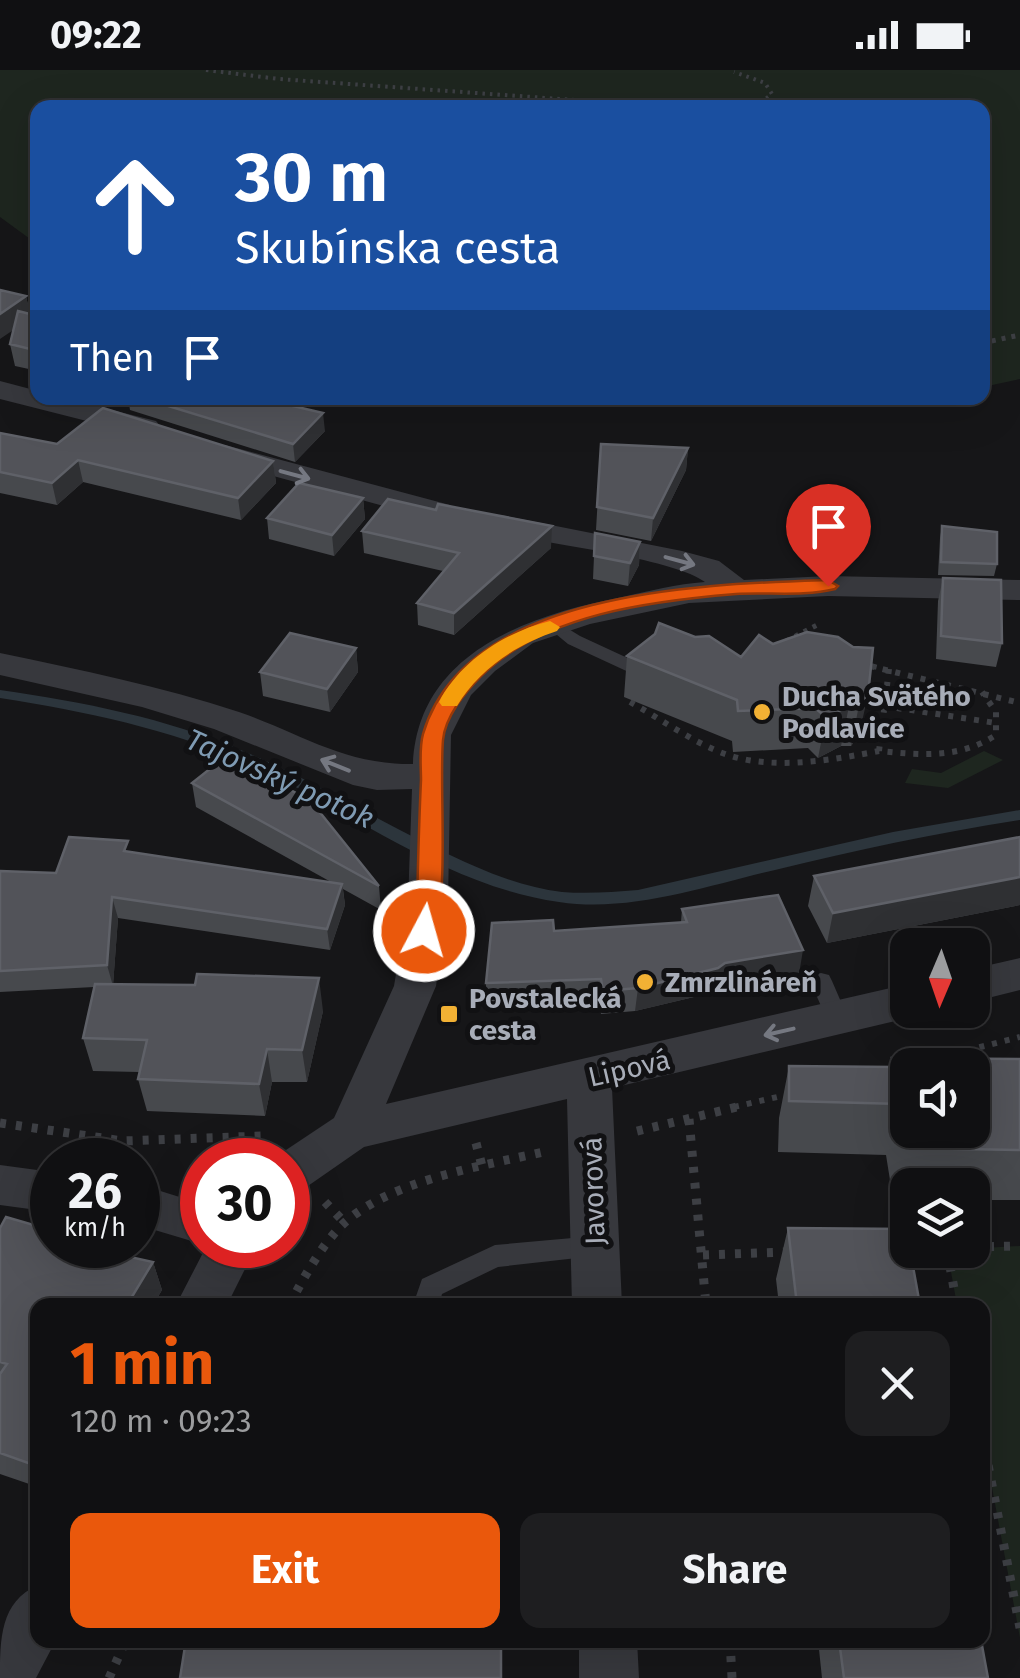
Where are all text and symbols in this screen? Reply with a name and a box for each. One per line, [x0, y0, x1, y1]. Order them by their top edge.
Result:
text: 09:22 [50, 12, 142, 58]
text: 30 m [235, 136, 388, 220]
icon: ahead [70, 140, 200, 270]
text: Skubínska cesta [235, 221, 561, 275]
icon: arrive [175, 330, 230, 385]
text: Then [70, 335, 155, 381]
one-way arrow [279, 467, 310, 485]
pin [786, 484, 871, 587]
icon: arrive [801, 499, 856, 554]
one-way arrow [664, 553, 696, 571]
place label: Ducha Svätého Podlavice [782, 680, 971, 745]
marker: Ducha Svätého Podlavice [751, 701, 773, 723]
water label: Tajovský potok [181, 722, 379, 836]
one-way arrow [320, 754, 351, 772]
position arrow [372, 879, 476, 983]
north arrow [890, 928, 990, 1028]
map controls [890, 928, 990, 1268]
place label: Zmrzlináreň [665, 966, 817, 999]
marker: Zmrzlináreň [634, 971, 656, 993]
place label: Povstalecká cesta [469, 982, 622, 1047]
marker: Povstalecká cesta [438, 1003, 460, 1025]
one-way arrow [764, 1024, 796, 1042]
street label: Lipová [585, 1043, 673, 1094]
button: sound [890, 1048, 990, 1148]
street label: Javorová [575, 1136, 612, 1246]
speed limit sign: 30 [180, 1138, 310, 1268]
text: 26 [68, 1161, 122, 1221]
button: layers [890, 1168, 990, 1268]
text: km/h [64, 1213, 126, 1243]
text: 1 min [70, 1328, 214, 1400]
button: close [845, 1331, 950, 1436]
text: 120 m · 09:23 [70, 1402, 252, 1440]
button: Exit [70, 1513, 500, 1628]
button: Share [520, 1513, 950, 1628]

